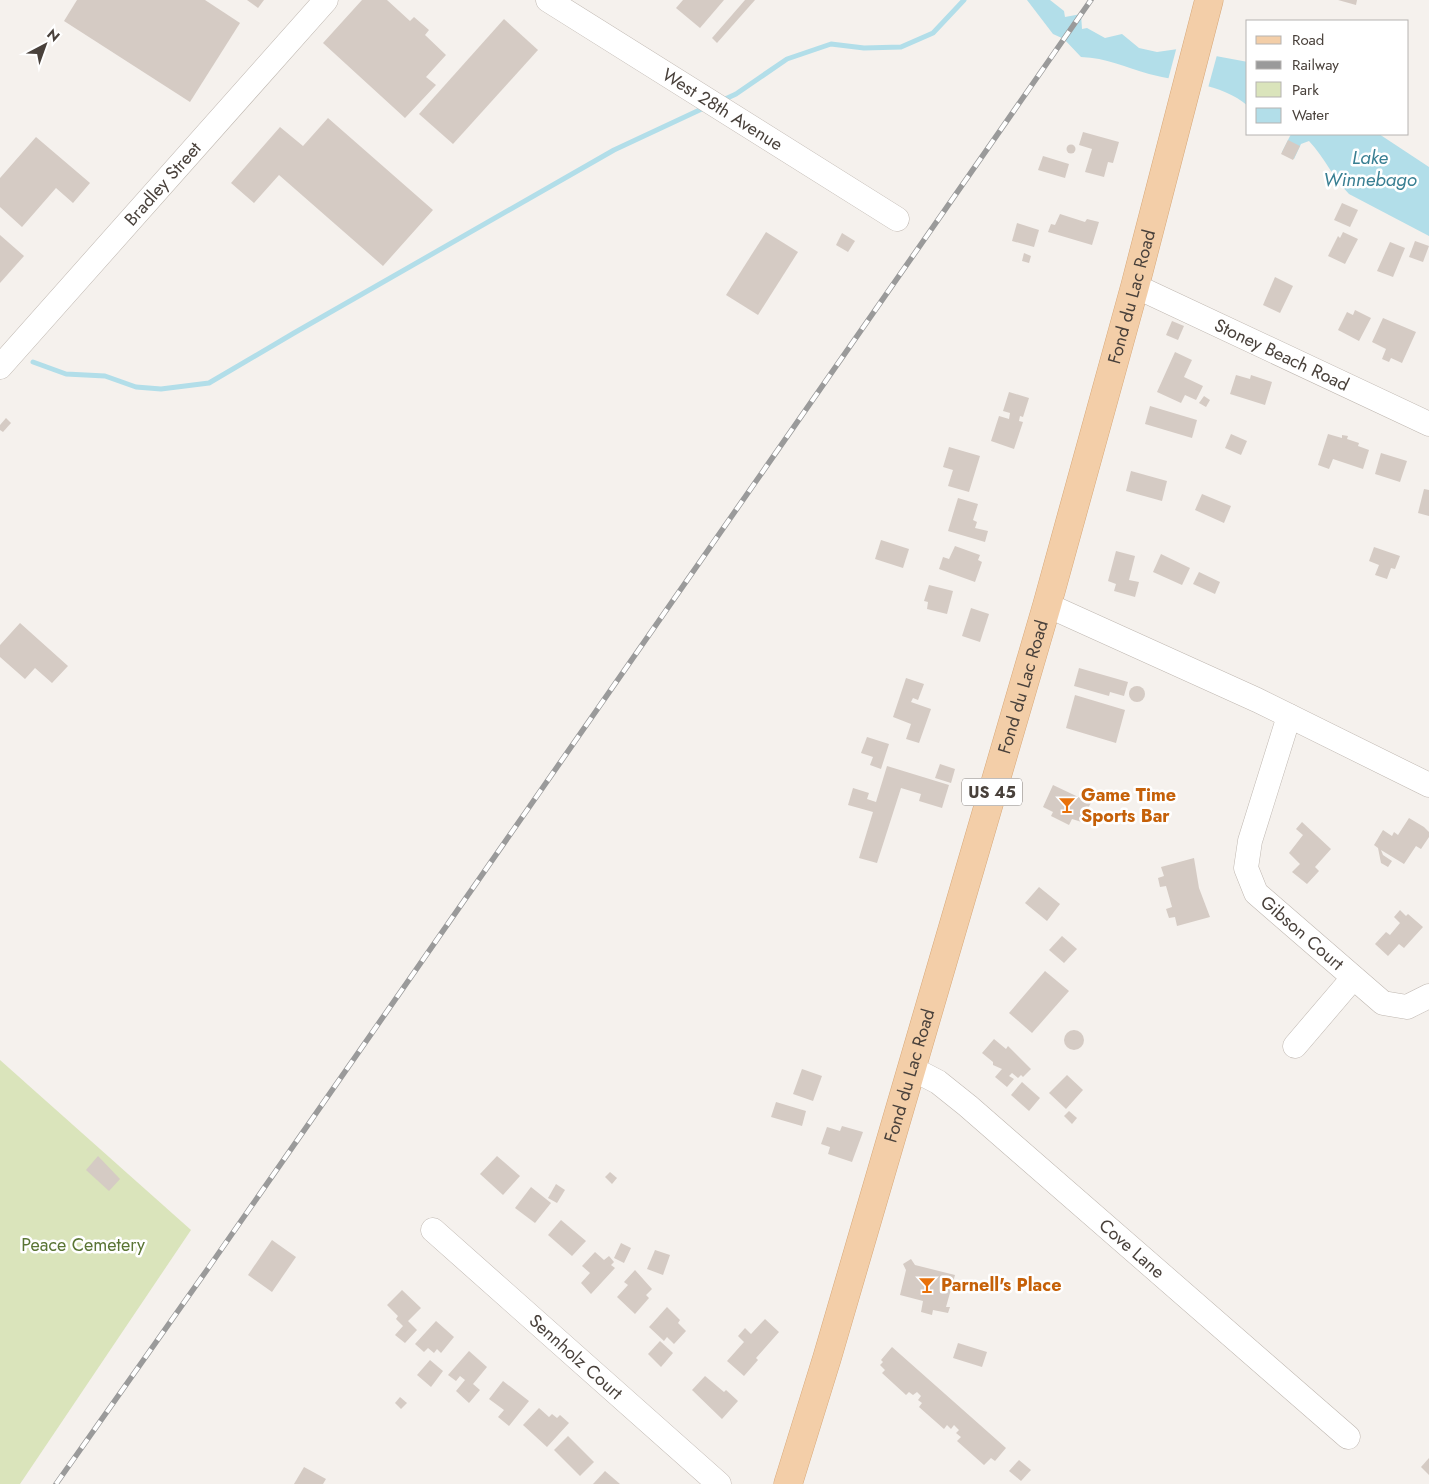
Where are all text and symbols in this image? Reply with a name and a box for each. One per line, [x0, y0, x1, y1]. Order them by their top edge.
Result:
north arrow [20, 20, 70, 70]
legend [1246, 20, 1409, 135]
text: N [43, 24, 64, 46]
text: Road [1292, 29, 1324, 51]
text: Railway [1292, 54, 1339, 76]
street label: West 28th Avenue [657, 62, 788, 157]
text: Park [1292, 79, 1319, 101]
text: Water [1292, 104, 1330, 126]
street label: Bradley Street [118, 136, 208, 232]
water label: Lake Winnebago [1323, 144, 1417, 193]
street label: Fond du Lac Road [1101, 227, 1162, 367]
street label: Stoney Beach Road [1210, 312, 1353, 398]
street label: Fond du Lac Road [991, 617, 1055, 757]
road number: US 45 [962, 779, 1022, 806]
place label: Game Time Sports Bar [1081, 782, 1176, 829]
bar icon: Game Time Sports Bar [1057, 795, 1077, 815]
street label: Gibson Court [1255, 889, 1350, 977]
street label: Fond du Lac Road [878, 1006, 941, 1146]
street label: Cove Lane [1093, 1213, 1170, 1285]
park label: Peace Cemetery [21, 1232, 145, 1258]
place label: Parnell's Place [941, 1272, 1061, 1298]
bar icon: Parnell's Place [917, 1275, 937, 1295]
street label: Sennholz Court [523, 1308, 629, 1406]

